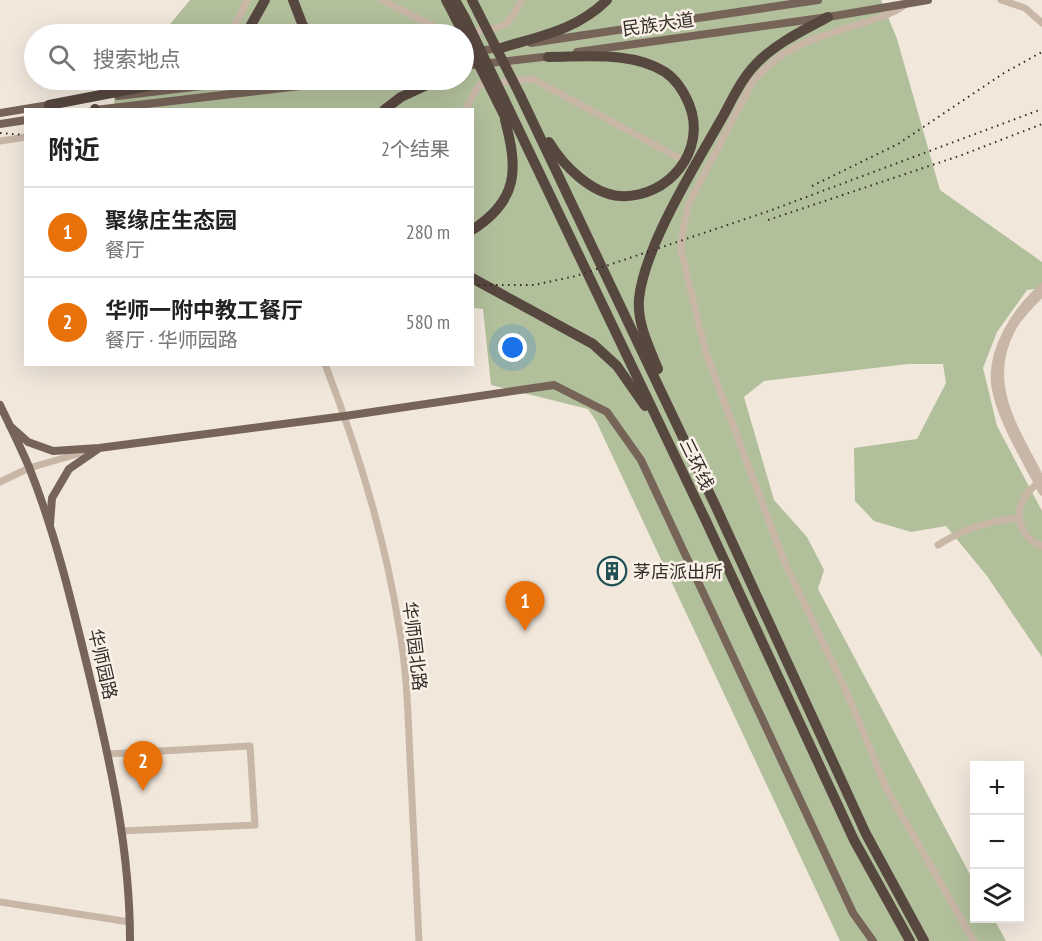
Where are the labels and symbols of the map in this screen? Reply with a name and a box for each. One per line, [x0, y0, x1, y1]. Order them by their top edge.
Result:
street label: 民族大道 [621, 8, 695, 40]
your location [498, 333, 527, 362]
street label: 三环线 [675, 435, 719, 493]
building icon: 茅店派出所 [596, 555, 628, 587]
place label: 茅店派出所 [633, 560, 723, 583]
pin: 1 [506, 582, 544, 631]
street label: 华师园北路 [398, 600, 432, 692]
street label: 华师园路 [84, 626, 122, 702]
pin: 2 [124, 742, 162, 791]

